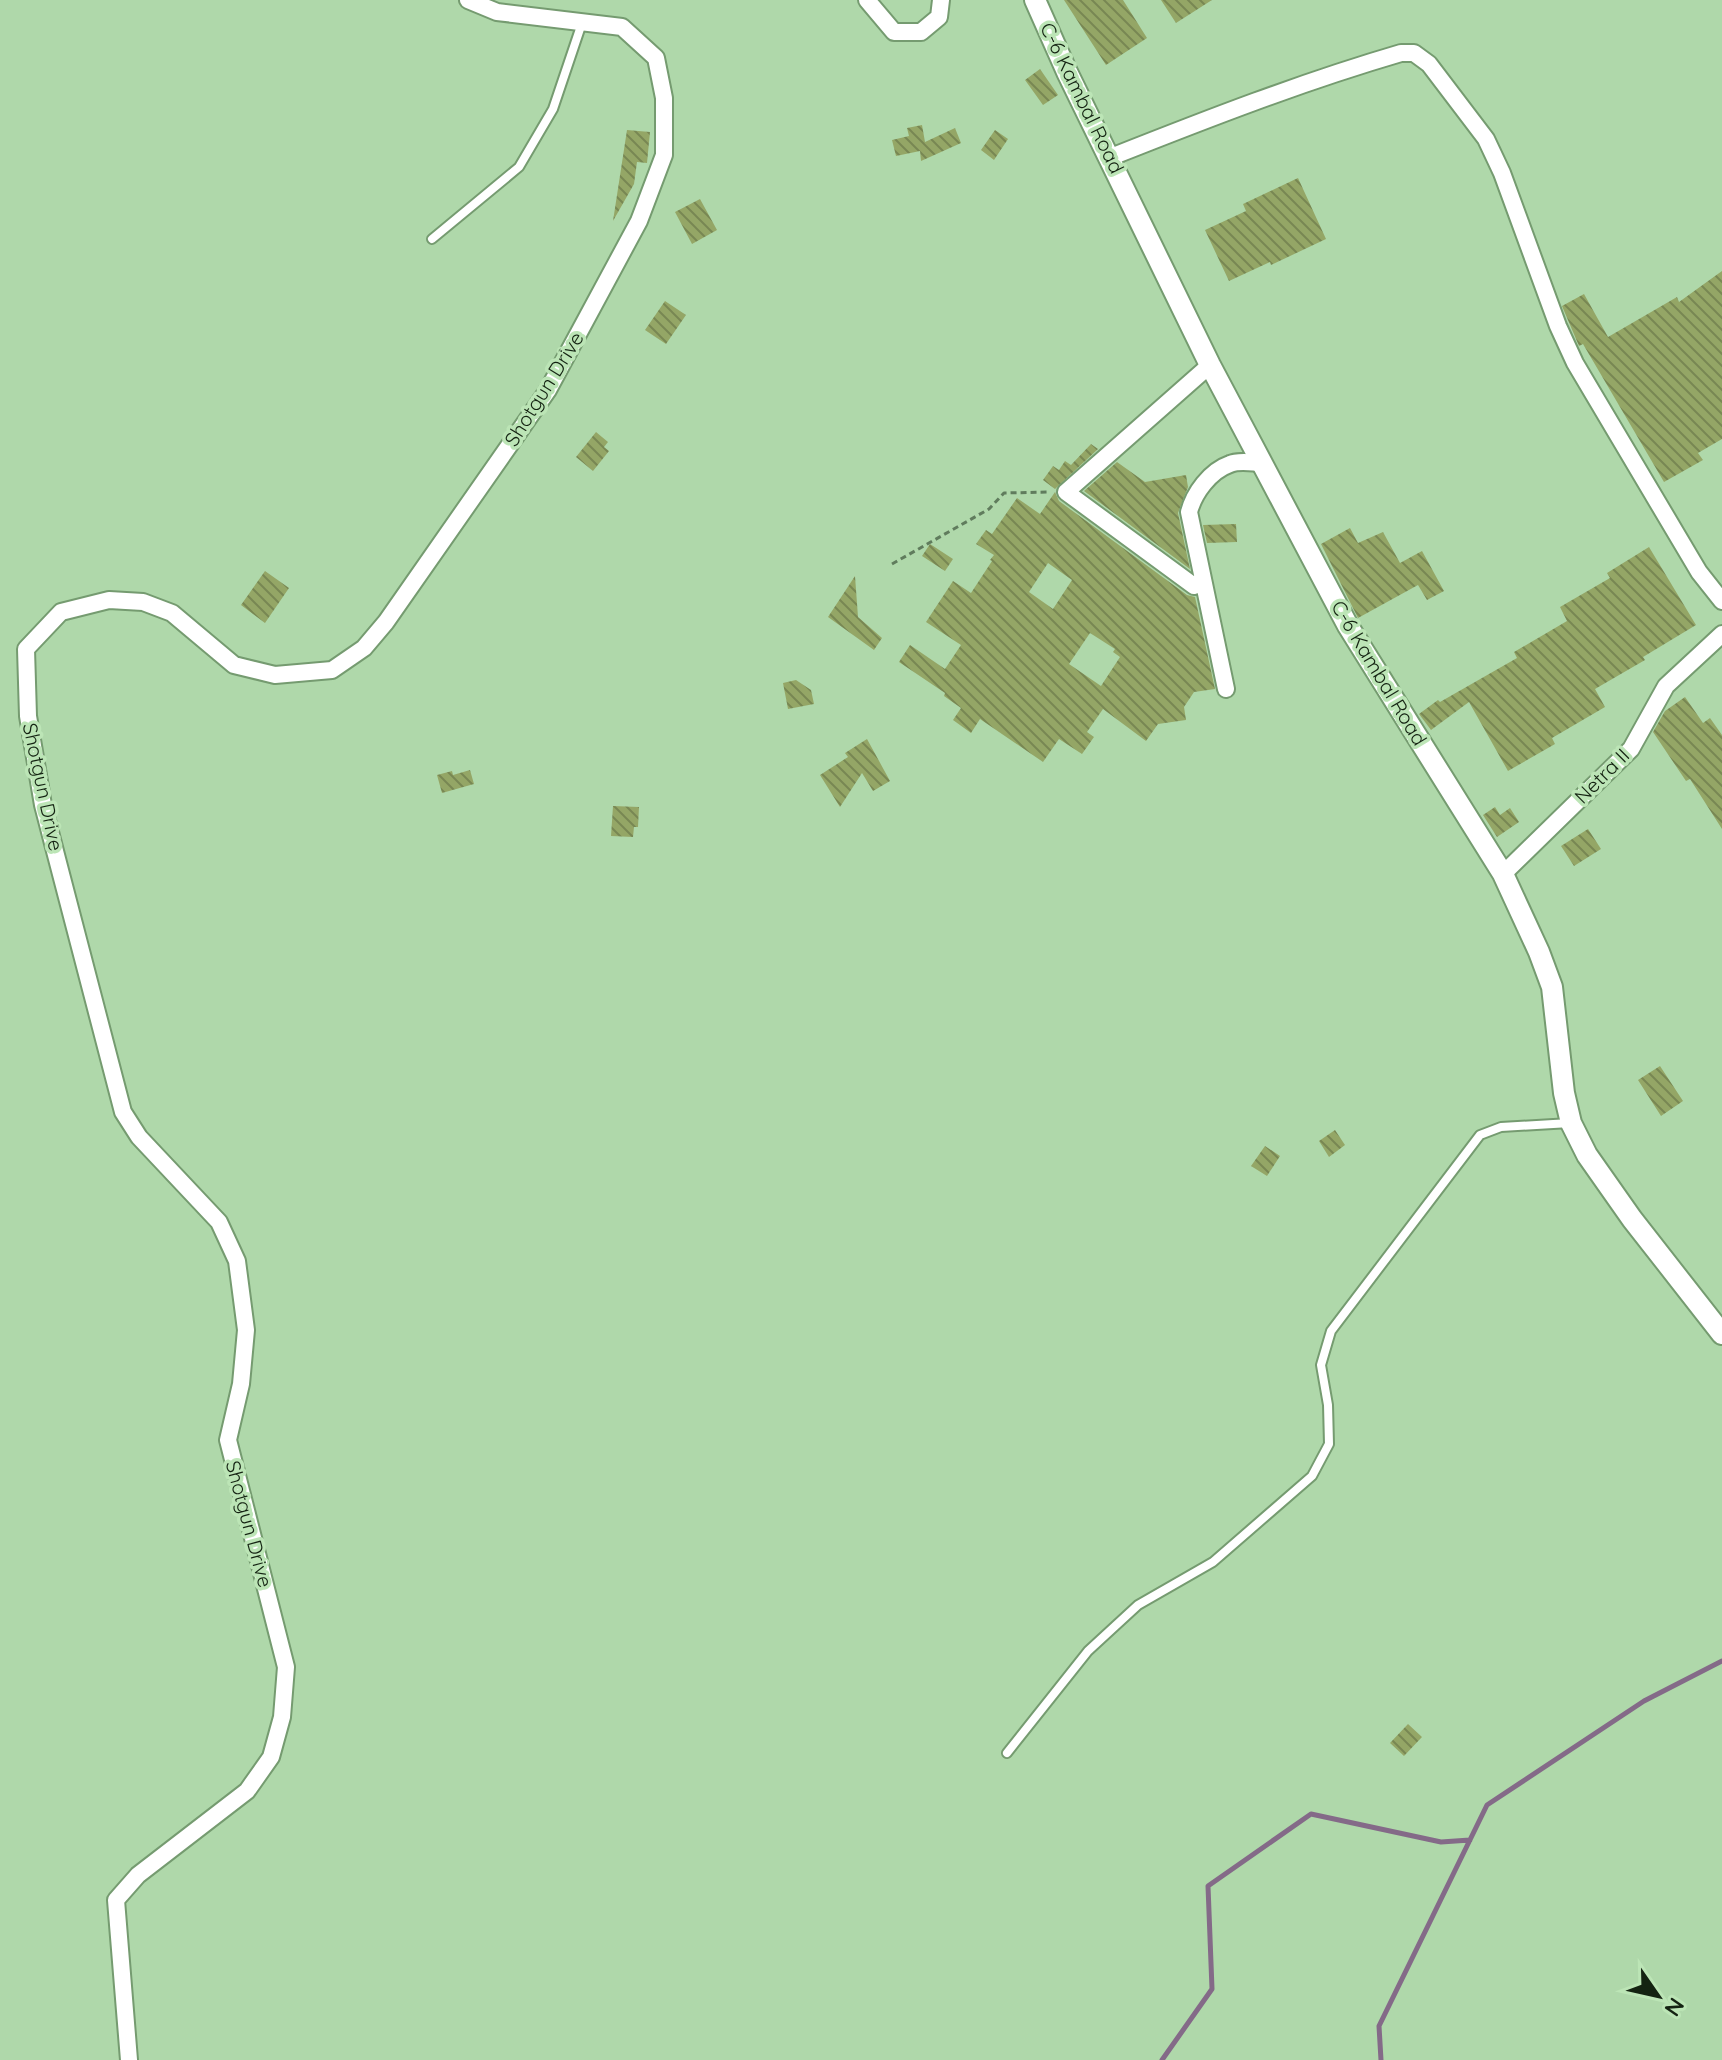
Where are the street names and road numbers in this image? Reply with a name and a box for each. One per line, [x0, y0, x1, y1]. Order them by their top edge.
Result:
street label: C-6 Kambal Road [1035, 18, 1130, 177]
street label: Shotgun Drive [498, 327, 589, 451]
street label: C-6 Kambal Road [1326, 596, 1433, 750]
street label: Shotgun Drive [18, 721, 69, 853]
street label: Netra II [1569, 743, 1634, 808]
street label: Shotgun Drive [221, 1458, 278, 1590]

